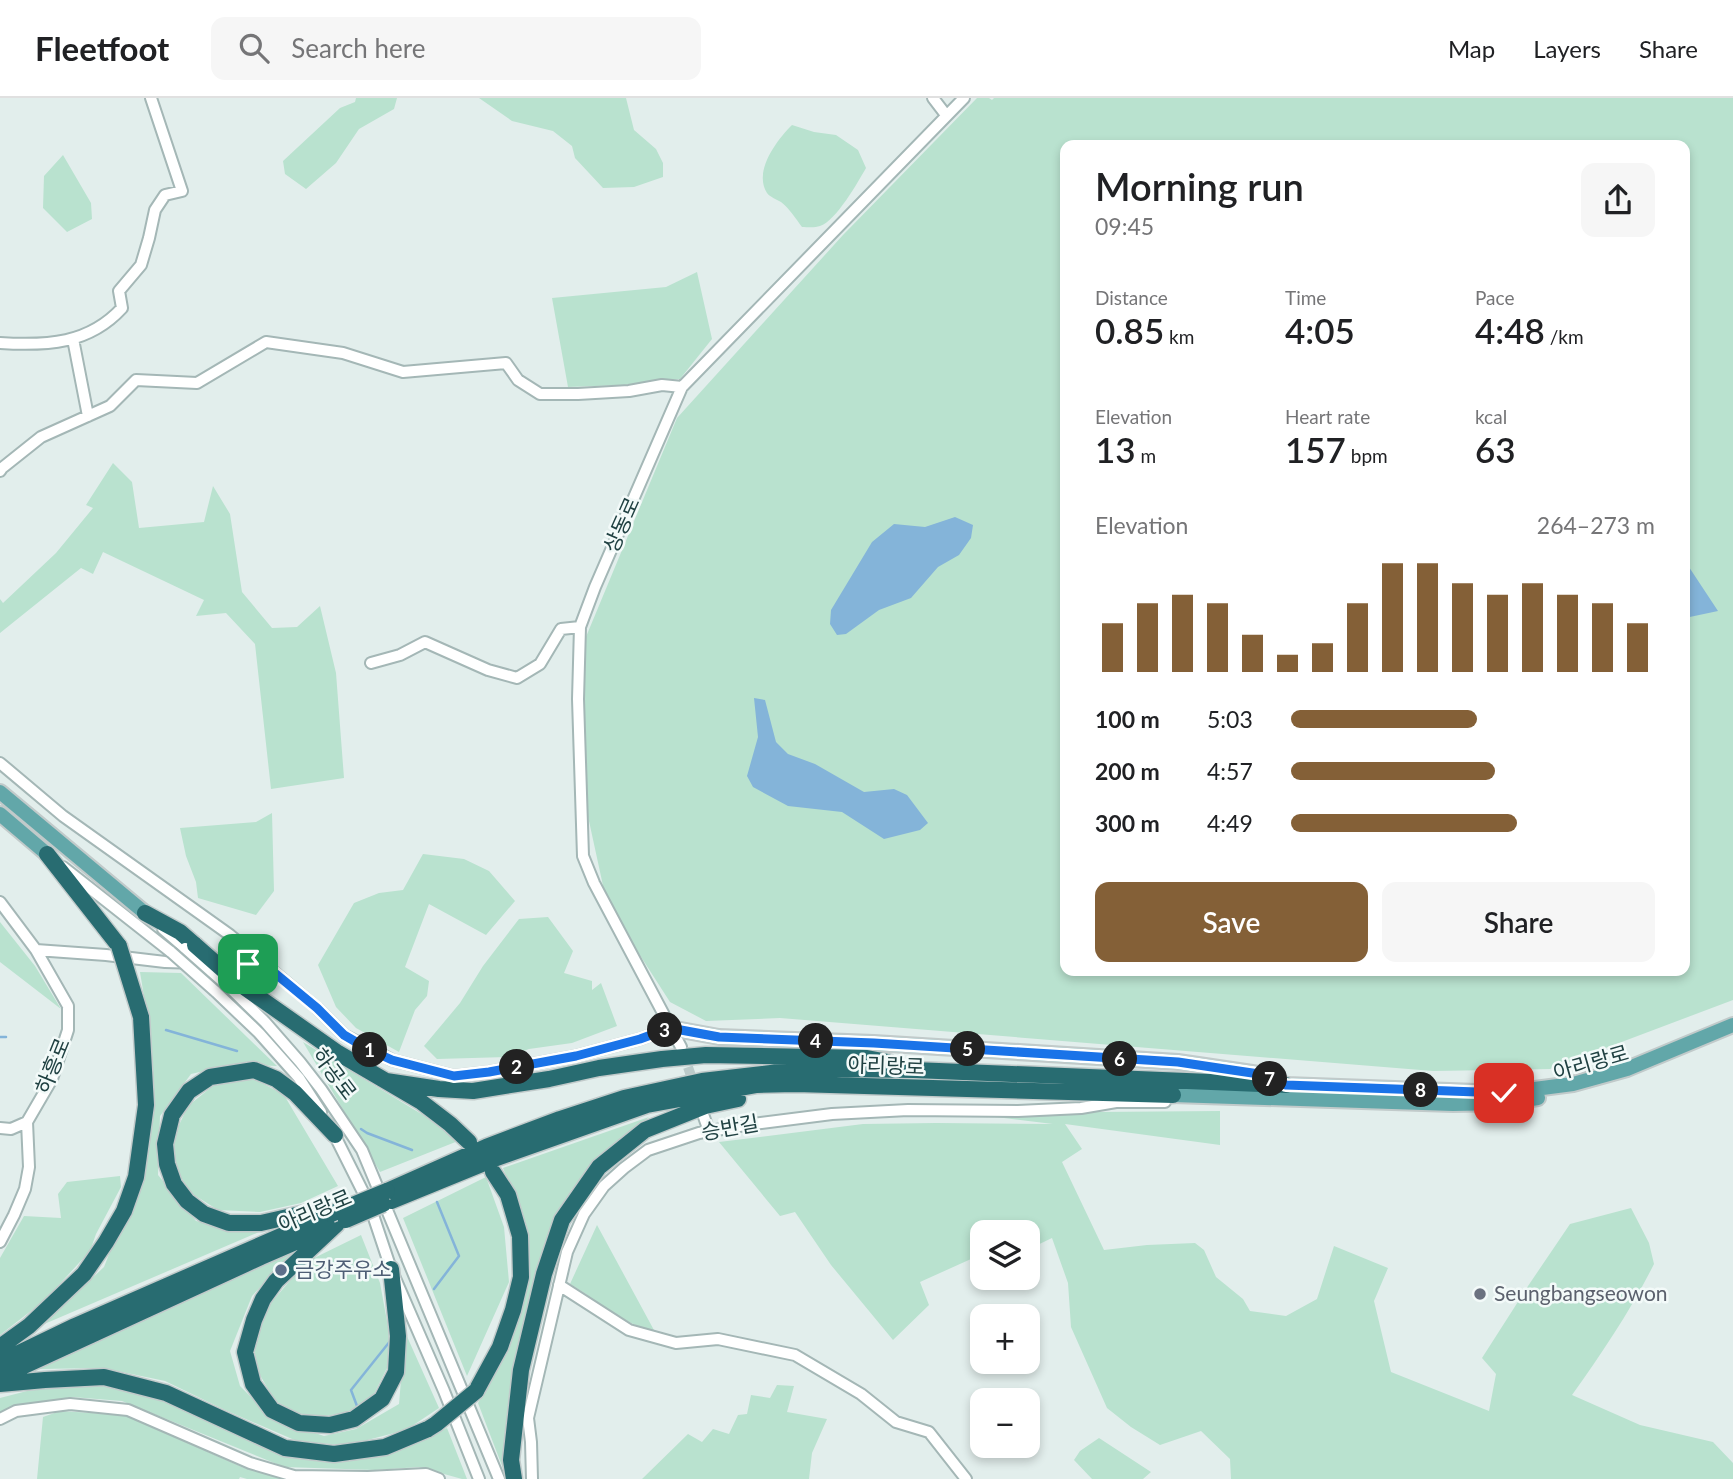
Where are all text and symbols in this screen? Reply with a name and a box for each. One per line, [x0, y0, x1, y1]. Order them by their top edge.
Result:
search box [211, 17, 701, 80]
text: Fleetfoot [35, 28, 169, 68]
icon: search [235, 29, 273, 67]
text: Search here [291, 32, 425, 64]
text: Map [1448, 34, 1495, 63]
text: Layers [1533, 34, 1601, 63]
text: Share [1639, 34, 1698, 63]
text: Morning run [1095, 163, 1304, 209]
button: share [1581, 163, 1655, 237]
text: 09:45 [1095, 212, 1154, 240]
text: Distance [1095, 286, 1168, 309]
text: Time [1285, 286, 1326, 309]
text: Pace [1475, 286, 1514, 309]
text: 0.85 [1095, 309, 1164, 351]
text: 4:05 [1285, 309, 1355, 351]
text: 4:48 [1475, 309, 1545, 351]
text: km [1164, 325, 1194, 348]
text: /km [1545, 325, 1584, 348]
text: Elevation [1095, 405, 1172, 428]
text: Heart rate [1285, 405, 1370, 428]
text: kcal [1475, 405, 1507, 428]
text: 13 [1095, 428, 1136, 470]
text: 157 [1285, 428, 1346, 470]
text: 63 [1475, 428, 1516, 470]
text: m [1136, 444, 1156, 467]
text: bpm [1346, 444, 1388, 467]
street label: 상동로 [597, 493, 644, 556]
text: Elevation [1095, 511, 1188, 539]
text: 264–273 m [1537, 511, 1655, 539]
text: 100 m [1095, 705, 1160, 733]
text: 5:03 [1207, 705, 1253, 733]
text: 200 m [1095, 757, 1160, 785]
text: 4:57 [1207, 757, 1253, 785]
text: 300 m [1095, 809, 1160, 837]
text: 4:49 [1207, 809, 1253, 837]
button: Save [1095, 882, 1368, 962]
button: Share [1382, 882, 1655, 962]
pin [218, 934, 278, 994]
icon: arrive [229, 945, 267, 983]
pin: 3 [648, 1012, 682, 1048]
text: 3 [659, 1018, 670, 1041]
pin: 4 [798, 1024, 834, 1058]
text: 4 [810, 1029, 821, 1052]
pin: 1 [352, 1032, 388, 1068]
pin: 5 [950, 1032, 986, 1066]
street label: 하흥로 [29, 1034, 74, 1097]
text: 5 [962, 1037, 973, 1060]
text: 1 [364, 1038, 375, 1061]
street label: 아리랑로 [1550, 1039, 1631, 1084]
street label: 하공로 [308, 1042, 363, 1104]
pin: 6 [1102, 1042, 1138, 1076]
text: 6 [1114, 1047, 1125, 1070]
pin: 2 [500, 1049, 534, 1084]
street label: 아리랑로 [847, 1051, 925, 1078]
text: 2 [511, 1055, 522, 1078]
pin: 7 [1252, 1062, 1288, 1096]
pin [1474, 1063, 1534, 1123]
text: 7 [1264, 1067, 1275, 1090]
pin: 8 [1404, 1072, 1438, 1108]
icon: check [1485, 1074, 1523, 1112]
text: 8 [1415, 1078, 1426, 1101]
street label: 승반길 [699, 1109, 760, 1144]
street label: 아리랑로 [274, 1183, 355, 1236]
map controls [970, 1220, 1040, 1458]
button: layers [970, 1220, 1040, 1290]
place label: 금강주유소 [295, 1256, 392, 1281]
marker: 금강주유소 [273, 1262, 289, 1278]
place label: Seungbangseowon [1494, 1280, 1668, 1305]
marker: Seungbangseowon [1472, 1286, 1488, 1302]
button: + [970, 1304, 1040, 1374]
button: − [970, 1388, 1040, 1458]

